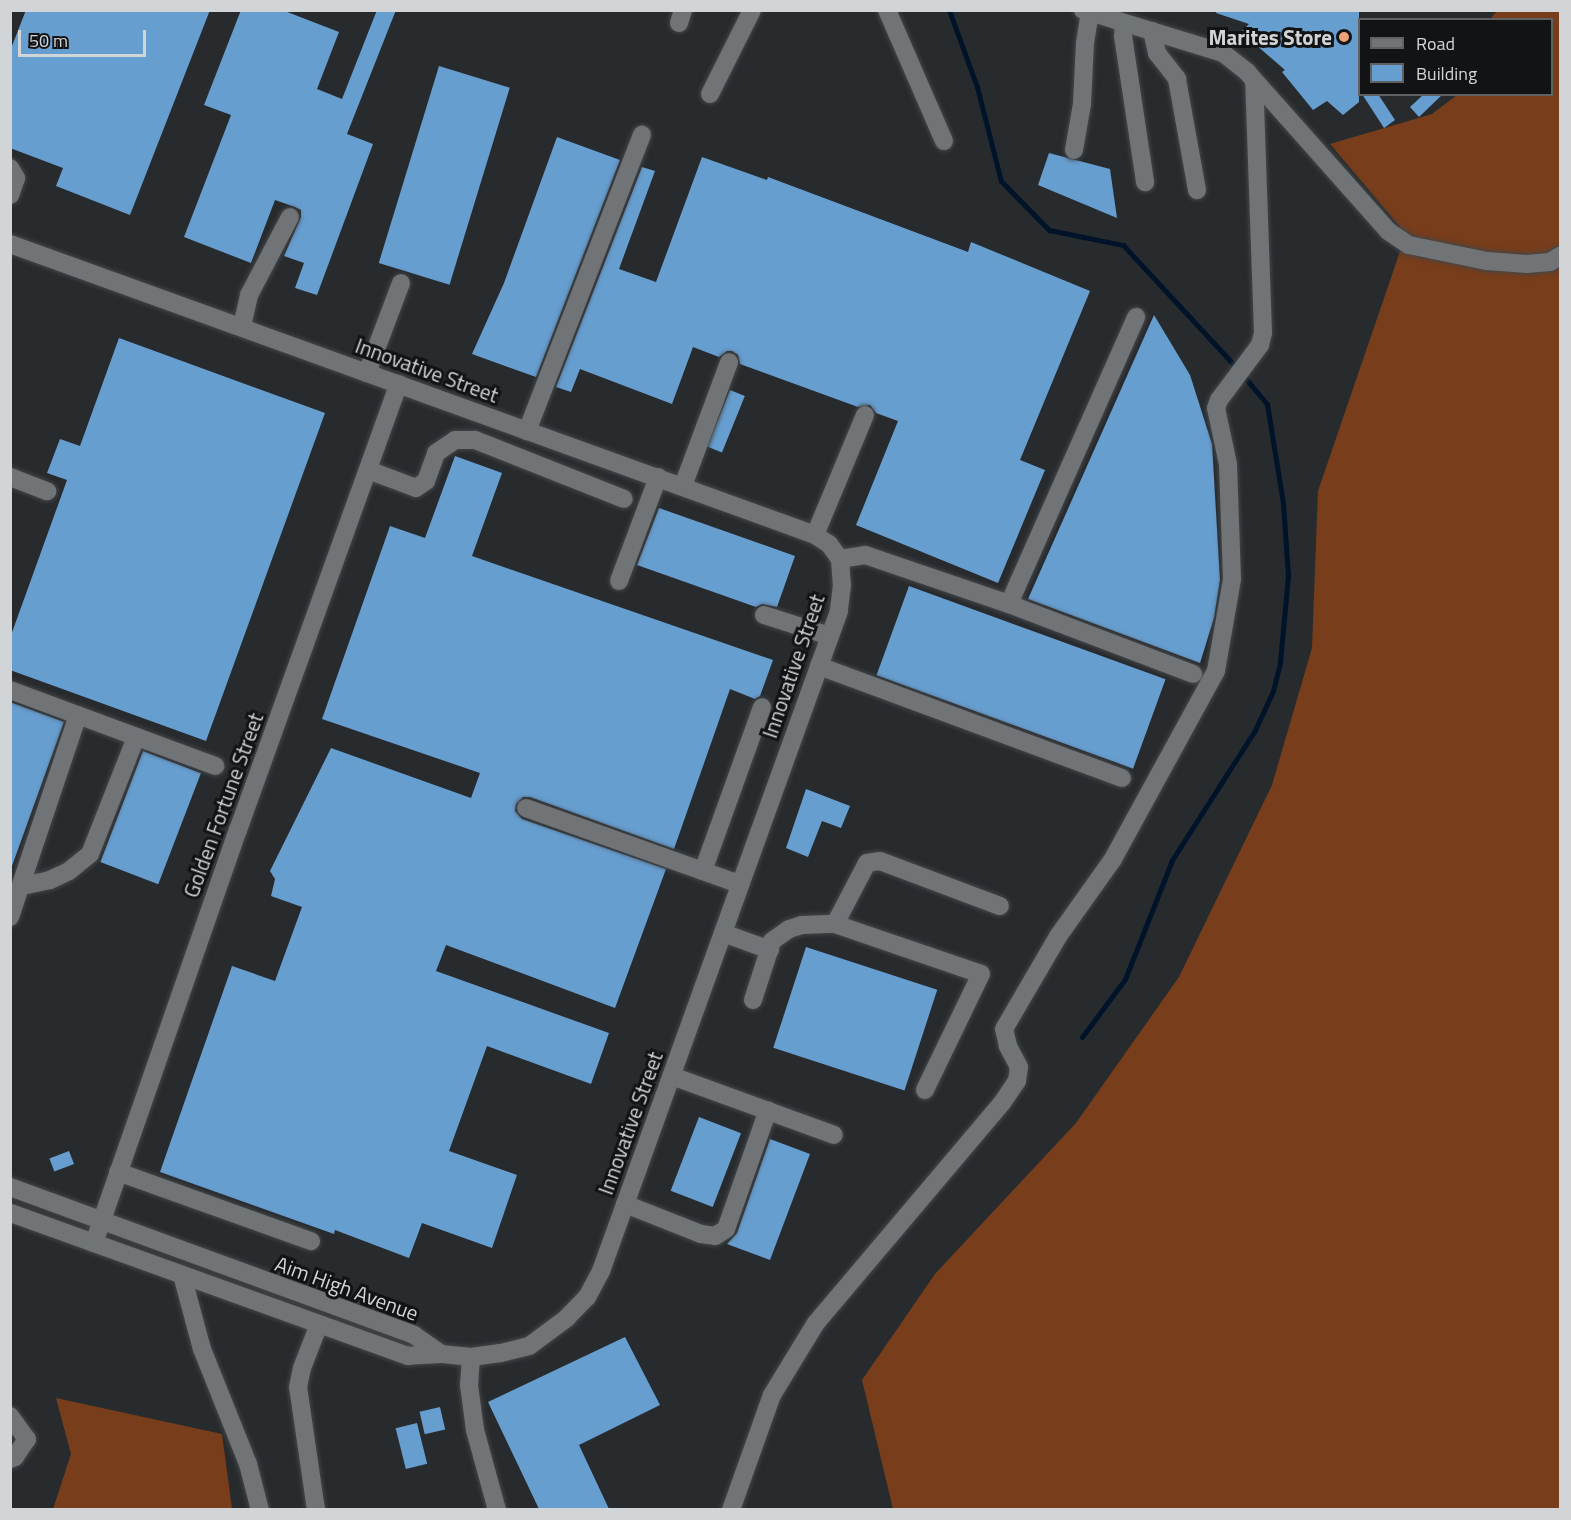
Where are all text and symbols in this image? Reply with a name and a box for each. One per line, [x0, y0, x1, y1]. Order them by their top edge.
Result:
scale bar [21, 18, 148, 56]
legend [1358, 18, 1553, 96]
place label: Marites Store [1208, 24, 1332, 50]
text: 50 m [29, 27, 68, 54]
marker: Marites Store [1337, 30, 1351, 44]
text: Road [1416, 30, 1455, 57]
text: Building [1416, 60, 1477, 87]
street label: Innovative Street [352, 332, 502, 408]
street label: Innovative Street [757, 591, 829, 741]
street label: Golden Fortune Street [178, 709, 268, 901]
street label: Innovative Street [592, 1048, 668, 1198]
street label: Aim High Avenue [272, 1250, 422, 1326]

